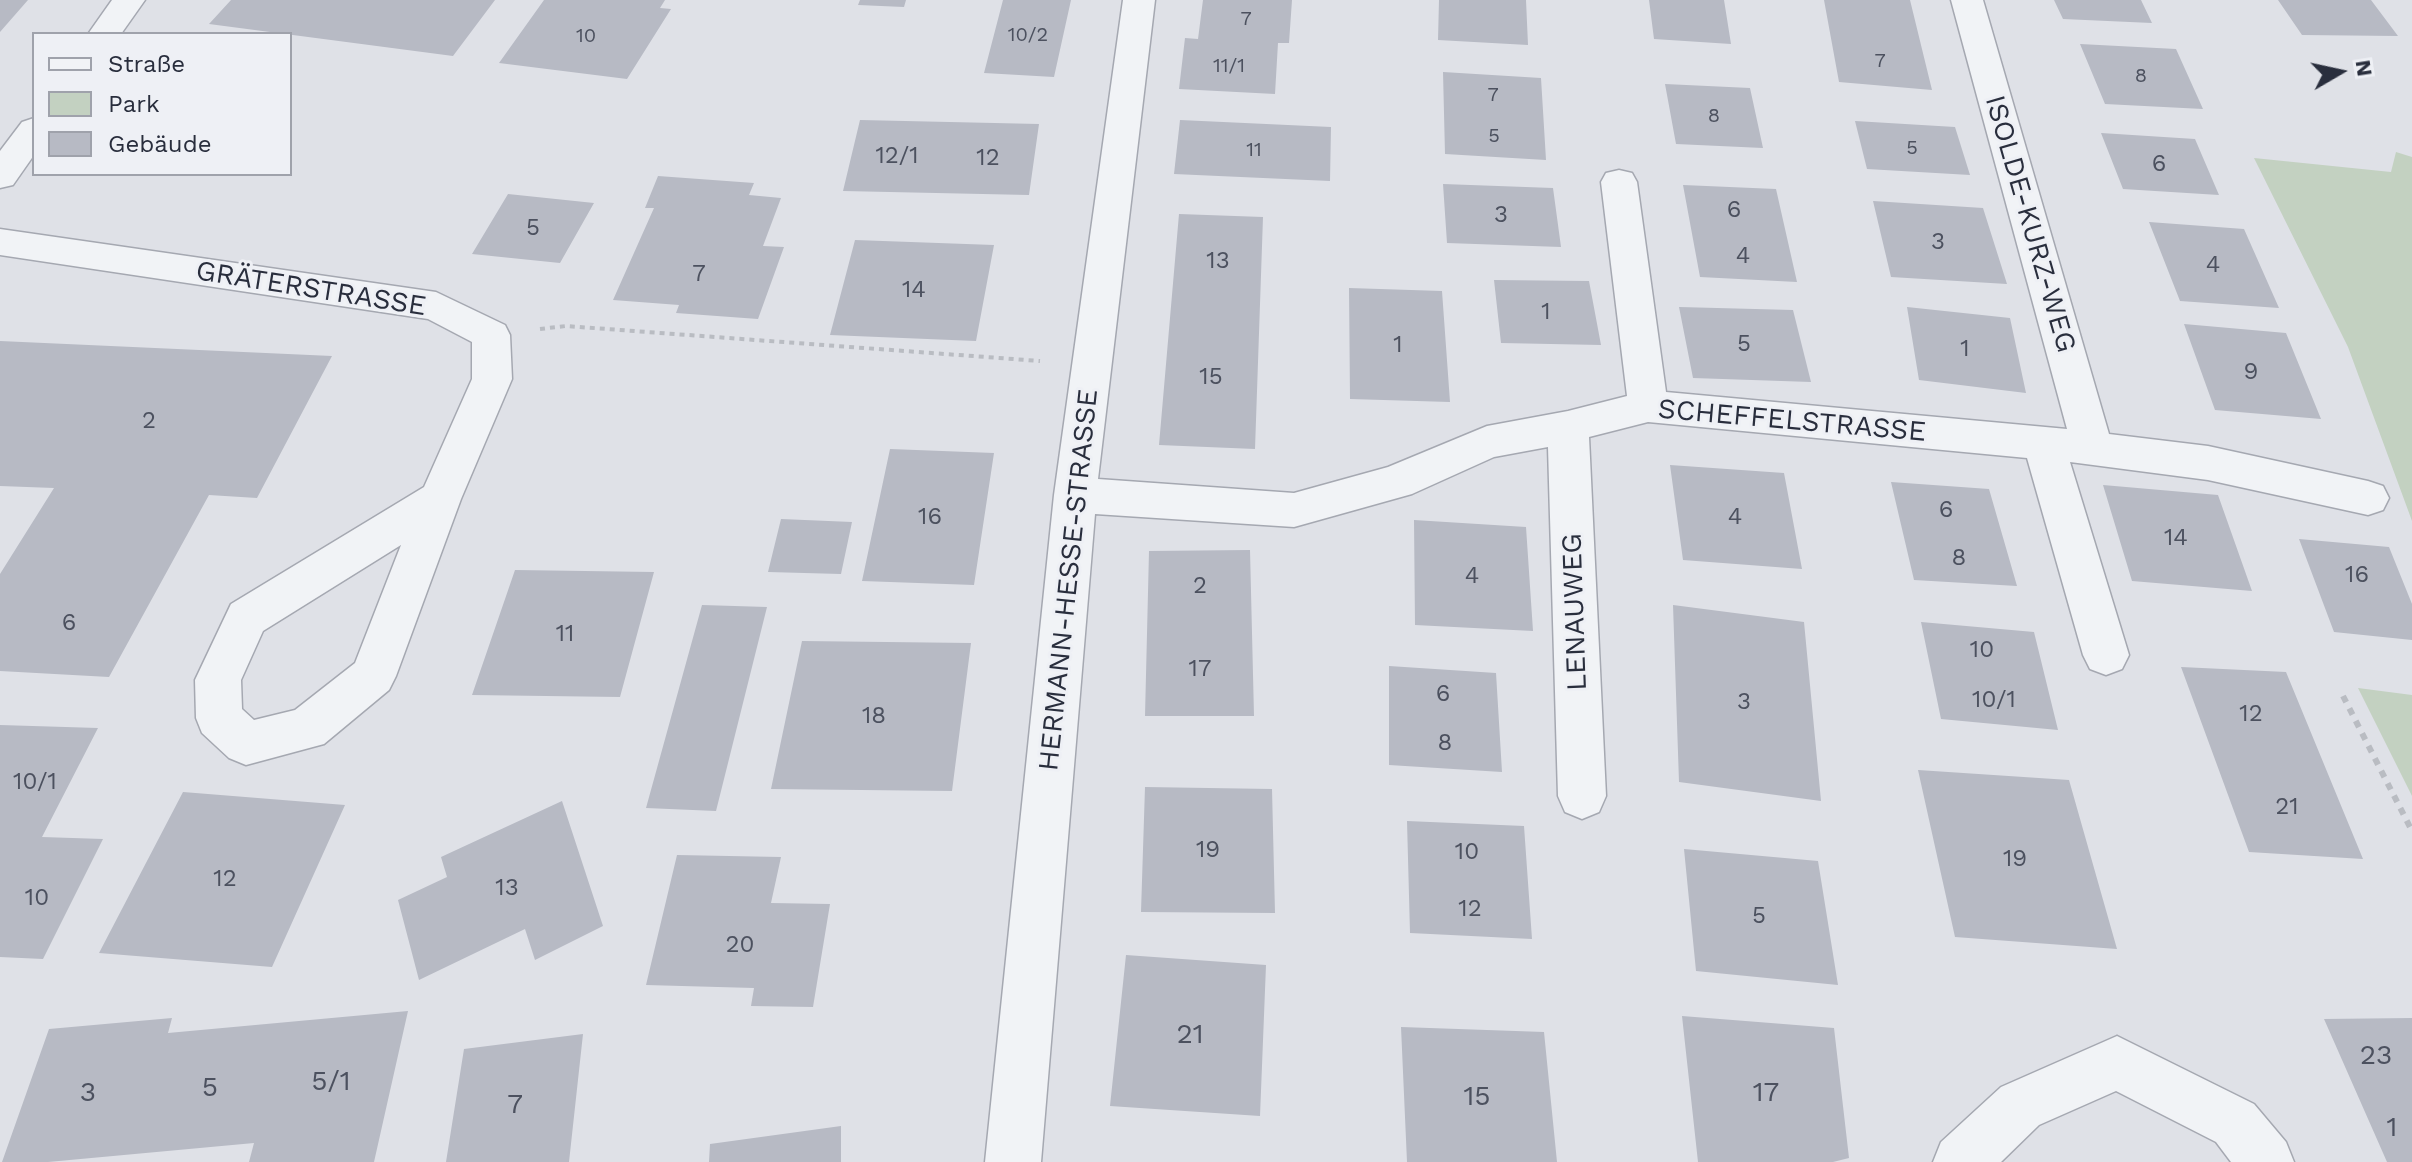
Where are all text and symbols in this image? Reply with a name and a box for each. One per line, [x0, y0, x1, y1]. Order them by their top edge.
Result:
house number: 7 [1240, 7, 1252, 31]
house number: 10/2 [1008, 23, 1048, 47]
house number: 10 [576, 24, 596, 48]
legend [32, 32, 292, 176]
north arrow [2300, 32, 2380, 112]
house number: 7 [1874, 49, 1886, 73]
text: Straße [108, 50, 185, 78]
house number: 11/1 [1213, 54, 1245, 78]
text: N [2351, 58, 2378, 78]
house number: 8 [2135, 64, 2147, 88]
house number: 7 [1487, 83, 1499, 107]
text: Park [108, 90, 160, 118]
street label: ISOLDE-KURZ-WEG [1977, 92, 2083, 356]
house number: 8 [1708, 104, 1720, 128]
house number: 5 [1488, 124, 1500, 148]
text: Gebäude [108, 130, 212, 158]
house number: 5 [1906, 136, 1918, 160]
house number: 11 [1246, 138, 1262, 162]
house number: 12/1 [875, 142, 919, 170]
house number: 12 [976, 144, 1000, 172]
house number: 6 [2152, 150, 2166, 178]
house number: 6 [1727, 196, 1741, 224]
house number: 3 [1494, 201, 1508, 229]
house number: 5 [526, 214, 540, 242]
house number: 3 [1931, 228, 1945, 256]
house number: 4 [1736, 242, 1750, 270]
house number: 13 [1206, 247, 1230, 275]
house number: 4 [2206, 251, 2220, 279]
street label: GRÄTERSTRASSE [193, 254, 429, 324]
house number: 7 [692, 260, 706, 288]
house number: 14 [902, 276, 926, 304]
house number: 1 [1541, 298, 1551, 326]
house number: 5 [1737, 330, 1751, 358]
house number: 1 [1393, 331, 1403, 359]
house number: 1 [1960, 335, 1970, 363]
house number: 9 [2244, 358, 2258, 386]
house number: 15 [1199, 363, 1223, 391]
street label: HERMANN-HESSE-STRASSE [1032, 387, 1106, 773]
street label: SCHEFFELSTRASSE [1657, 393, 1927, 449]
house number: 2 [142, 407, 156, 435]
house number: 6 [1939, 496, 1953, 524]
house number: 16 [918, 503, 942, 531]
house number: 4 [1728, 503, 1742, 531]
house number: 14 [2164, 524, 2188, 552]
street label: LENAUWEG [1555, 533, 1595, 691]
house number: 8 [1952, 544, 1966, 572]
house number: 16 [2345, 561, 2369, 589]
house number: 4 [1465, 562, 1479, 590]
house number: 2 [1193, 572, 1207, 600]
house number: 6 [62, 609, 76, 637]
house number: 11 [556, 620, 574, 648]
house number: 10 [1970, 636, 1994, 664]
house number: 17 [1189, 655, 1211, 683]
house number: 6 [1436, 680, 1450, 708]
house number: 10/1 [1972, 686, 2016, 714]
house number: 3 [1737, 688, 1751, 716]
house number: 12 [2239, 700, 2263, 728]
house number: 18 [862, 702, 886, 730]
house number: 8 [1438, 729, 1452, 757]
house number: 10/1 [13, 768, 57, 796]
house number: 21 [2275, 793, 2299, 821]
house number: 19 [1196, 836, 1220, 864]
house number: 10 [1455, 838, 1479, 866]
house number: 19 [2003, 845, 2027, 873]
house number: 12 [213, 865, 237, 893]
house number: 13 [495, 874, 519, 902]
house number: 10 [25, 884, 49, 912]
house number: 12 [1458, 895, 1482, 923]
house number: 5 [1752, 902, 1766, 930]
house number: 20 [726, 931, 754, 959]
house number: 21 [1176, 1018, 1204, 1052]
house number: 23 [2360, 1039, 2392, 1073]
house number: 5/1 [311, 1065, 351, 1099]
house number: 5 [202, 1071, 218, 1105]
house number: 3 [80, 1076, 96, 1110]
house number: 17 [1753, 1076, 1779, 1110]
house number: 15 [1463, 1080, 1491, 1114]
house number: 7 [507, 1088, 523, 1122]
house number: 1 [2387, 1111, 2397, 1145]

